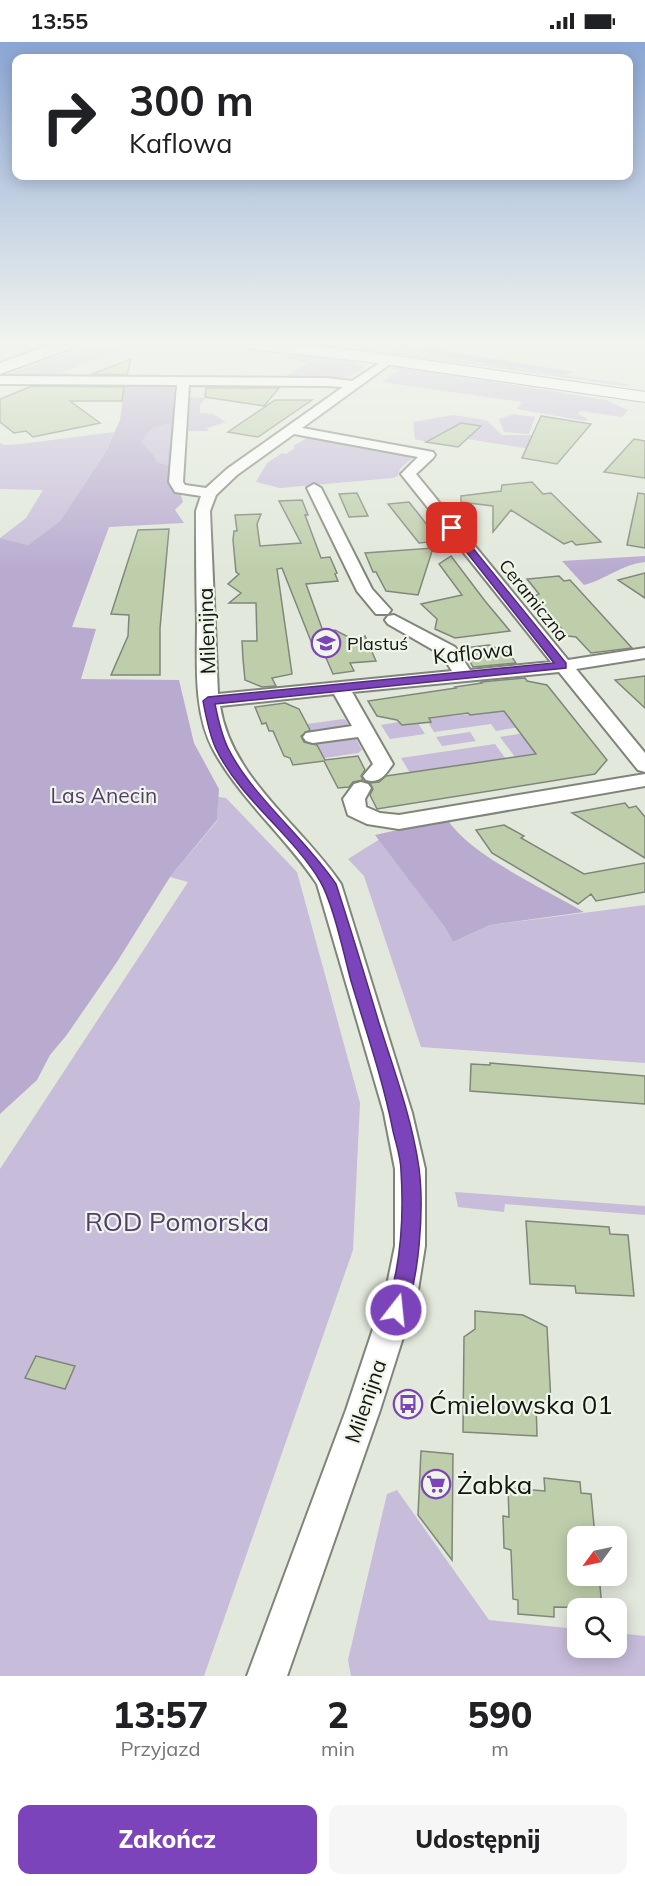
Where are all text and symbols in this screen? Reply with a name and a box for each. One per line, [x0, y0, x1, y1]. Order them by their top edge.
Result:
text: 13:55 [30, 7, 88, 35]
text: 300 m [129, 74, 254, 127]
icon: right [30, 78, 108, 156]
text: Kaflowa [129, 126, 232, 160]
pin [426, 502, 477, 553]
icon: arrive [435, 511, 468, 544]
street label: Ceramiczna [494, 555, 574, 645]
street label: Milenijna [191, 587, 221, 675]
school or university icon: Plastuś [310, 627, 342, 659]
place label: Plastuś [347, 632, 408, 655]
street label: Kaflowa [432, 635, 514, 669]
park label: Las Anecin [51, 782, 157, 808]
park label: ROD Pomorska [85, 1205, 269, 1238]
position arrow [364, 1278, 428, 1342]
street label: Milenijna [339, 1356, 391, 1446]
bus stop icon: Ćmielowska 01 [392, 1388, 424, 1420]
place label: Ćmielowska 01 [429, 1388, 613, 1421]
supermarket icon: Żabka [420, 1468, 452, 1500]
place label: Żabka [457, 1468, 532, 1501]
north arrow [567, 1526, 627, 1586]
map controls [567, 1526, 627, 1658]
button: search [567, 1598, 627, 1658]
text: 13:57 [113, 1692, 208, 1737]
text: 2 [327, 1692, 349, 1737]
text: 590 [468, 1692, 532, 1737]
text: Przyjazd [121, 1736, 200, 1761]
text: min [321, 1736, 355, 1761]
text: m [491, 1736, 509, 1761]
button: Zakończ [18, 1805, 317, 1874]
button: Udostępnij [329, 1805, 627, 1874]

